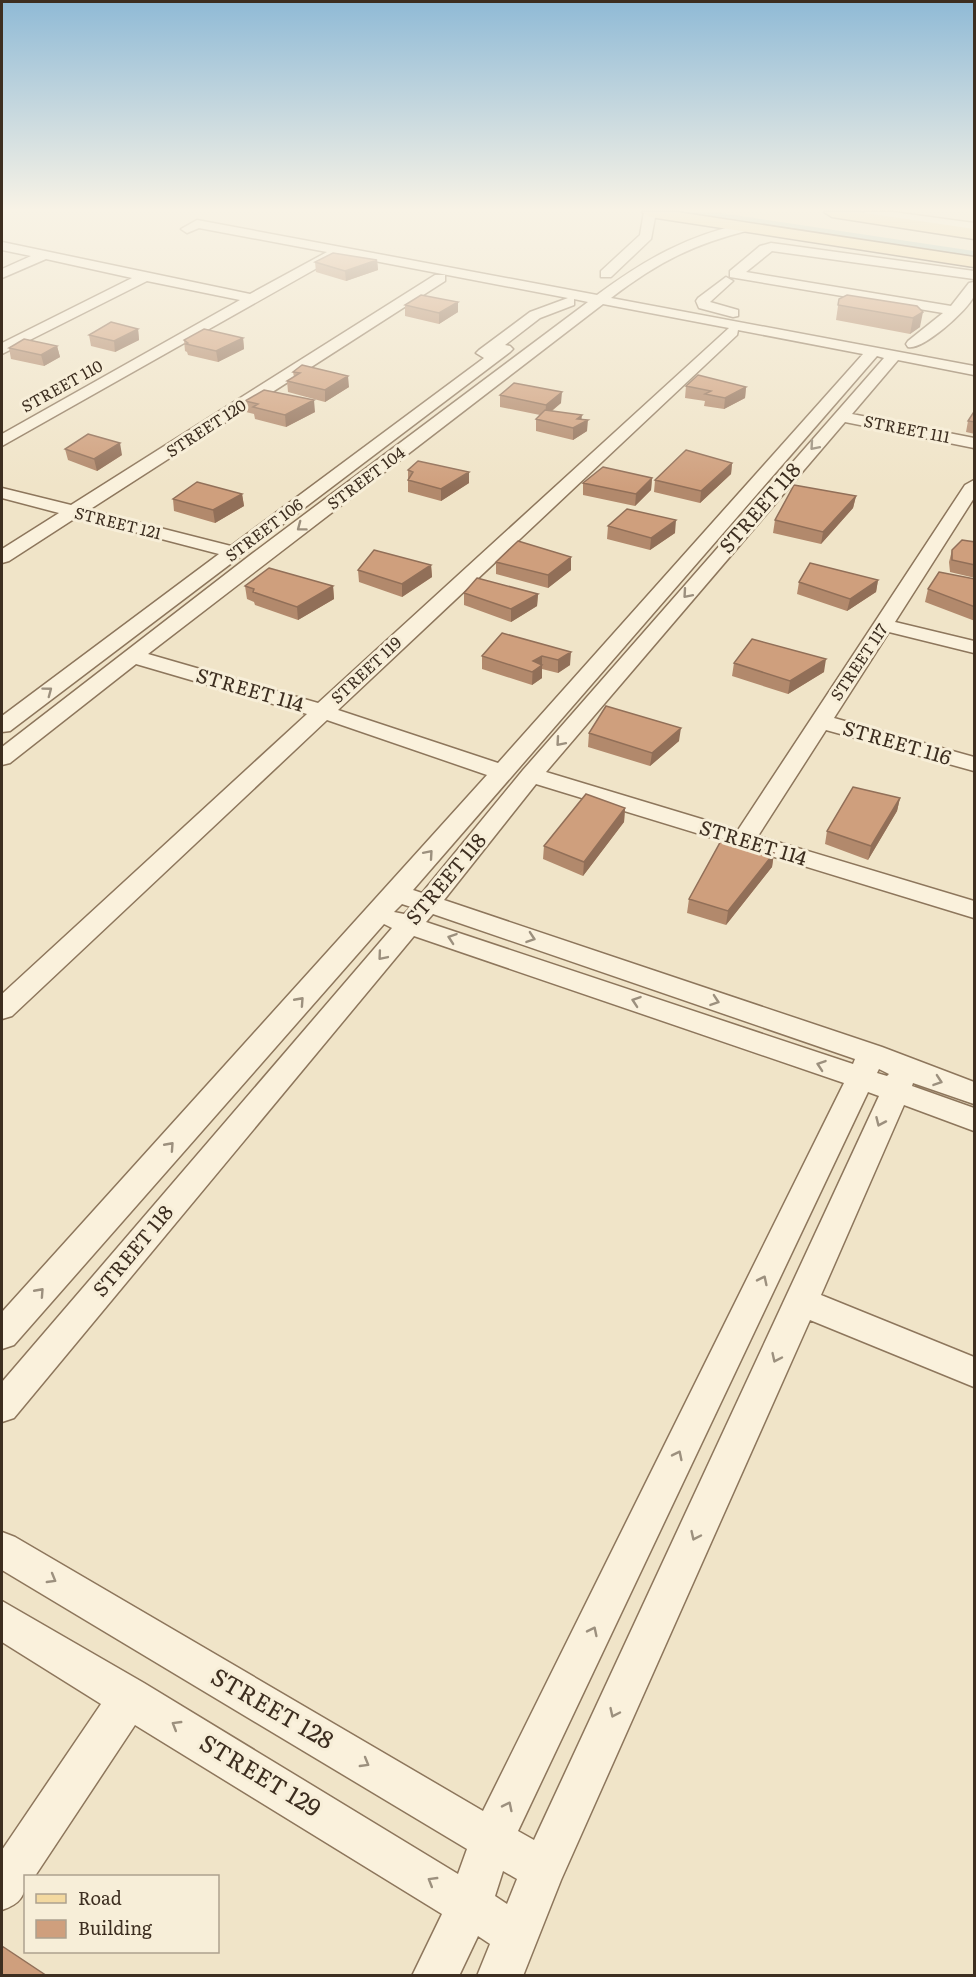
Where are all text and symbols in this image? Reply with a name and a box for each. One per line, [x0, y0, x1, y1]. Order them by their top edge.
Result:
street label: STREET 110 [16, 353, 107, 417]
street label: STREET 120 [161, 392, 250, 462]
street label: STREET 111 [862, 408, 953, 448]
one-way arrow [810, 439, 821, 450]
street label: STREET 104 [321, 440, 410, 515]
street label: STREET 118 [711, 455, 806, 559]
street label: STREET 106 [219, 492, 308, 566]
street label: STREET 121 [72, 500, 165, 545]
one-way arrow [296, 520, 307, 531]
one-way arrow [683, 587, 694, 598]
street label: STREET 117 [824, 618, 893, 705]
street label: STREET 119 [325, 630, 406, 708]
street label: STREET 114 [193, 658, 308, 718]
one-way arrow [42, 687, 53, 698]
street label: STREET 116 [840, 711, 956, 771]
one-way arrow [556, 735, 567, 746]
street label: STREET 114 [696, 811, 811, 872]
street label: STREET 118 [397, 825, 492, 930]
one-way arrow [422, 850, 433, 861]
one-way arrow [525, 931, 536, 944]
one-way arrow [447, 933, 458, 946]
one-way arrow [378, 949, 389, 960]
one-way arrow [709, 994, 720, 1006]
one-way arrow [631, 996, 642, 1009]
one-way arrow [293, 997, 304, 1008]
one-way arrow [816, 1059, 827, 1072]
one-way arrow [932, 1073, 943, 1086]
one-way arrow [875, 1116, 887, 1127]
one-way arrow [163, 1142, 174, 1153]
street label: STREET 118 [84, 1197, 179, 1302]
one-way arrow [756, 1275, 768, 1286]
one-way arrow [33, 1288, 44, 1298]
one-way arrow [772, 1352, 784, 1363]
one-way arrow [671, 1451, 682, 1462]
one-way arrow [691, 1529, 703, 1540]
one-way arrow [46, 1572, 56, 1584]
one-way arrow [586, 1626, 597, 1637]
street label: STREET 128 [205, 1658, 341, 1756]
one-way arrow [610, 1707, 622, 1718]
one-way arrow [172, 1720, 182, 1732]
street label: STREET 129 [194, 1724, 329, 1824]
one-way arrow [359, 1756, 369, 1768]
one-way arrow [500, 1802, 512, 1813]
legend [24, 1875, 219, 1953]
one-way arrow [428, 1877, 438, 1888]
text: Road [78, 1884, 122, 1911]
text: Building [78, 1914, 153, 1941]

